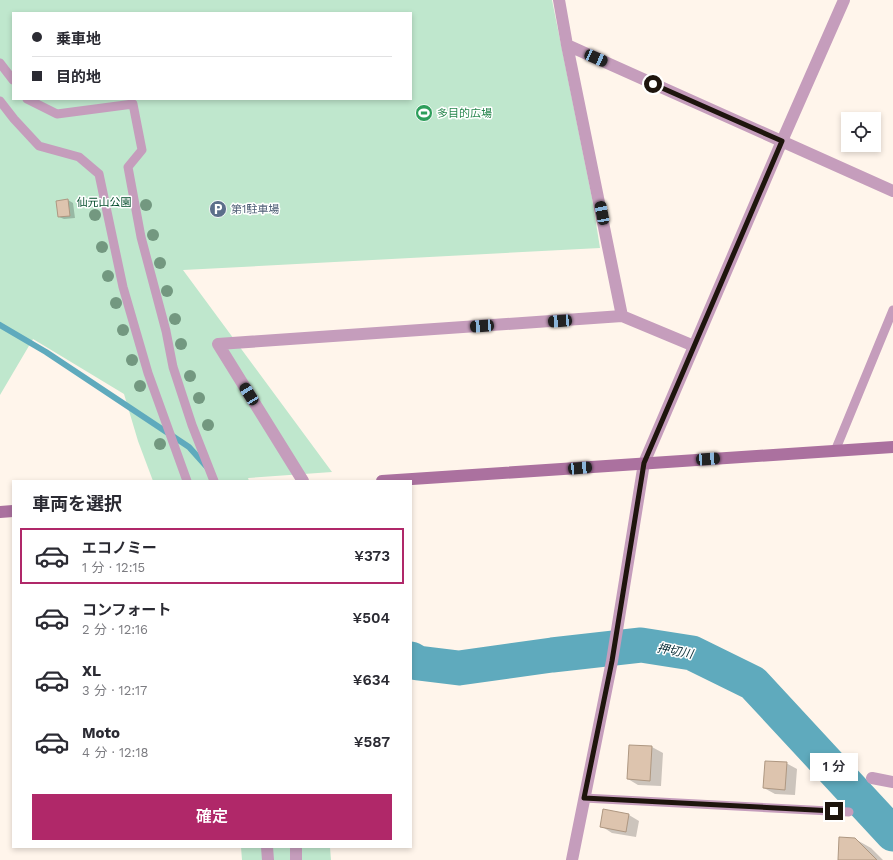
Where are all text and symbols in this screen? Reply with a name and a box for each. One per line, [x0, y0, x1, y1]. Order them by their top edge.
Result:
text: 乗車地 [56, 30, 101, 48]
car [583, 48, 609, 68]
text: 目的地 [56, 68, 101, 86]
route start [644, 75, 662, 93]
sports icon: 多目的広場 [414, 103, 434, 123]
place label: 多目的広場 [437, 107, 492, 120]
map controls [841, 112, 881, 152]
button: locate [841, 112, 881, 152]
park label: 仙元山公園 [77, 196, 132, 209]
parking icon: 第1駐車場 [208, 199, 228, 219]
car [594, 200, 610, 226]
place label: 第1駐車場 [231, 203, 279, 216]
car [548, 314, 572, 328]
car [470, 319, 494, 333]
car [238, 381, 260, 407]
car [696, 452, 720, 466]
car [568, 461, 592, 475]
text: 車両を選択 [32, 493, 122, 514]
icon: car [34, 538, 70, 574]
text: エコノミー [82, 539, 157, 557]
text: ¥373 [354, 547, 390, 565]
text: 1 分 · 12:15 [82, 560, 145, 575]
icon: car [34, 600, 70, 636]
text: コンフォート [82, 601, 172, 619]
text: ¥504 [352, 609, 390, 627]
text: 2 分 · 12:16 [82, 622, 148, 637]
water label: 押切川 [656, 641, 696, 662]
icon: car [34, 662, 70, 698]
text: XL [82, 662, 101, 680]
text: ¥634 [353, 671, 390, 689]
text: 3 分 · 12:17 [82, 683, 147, 698]
icon: car [34, 724, 70, 760]
text: Moto [82, 724, 120, 742]
text: ¥587 [354, 733, 390, 751]
text: 4 分 · 12:18 [82, 745, 149, 760]
callout: 1 分 [810, 753, 858, 781]
text: 1 分 [823, 759, 845, 774]
button: 確定 [32, 794, 392, 840]
route end [825, 802, 843, 820]

